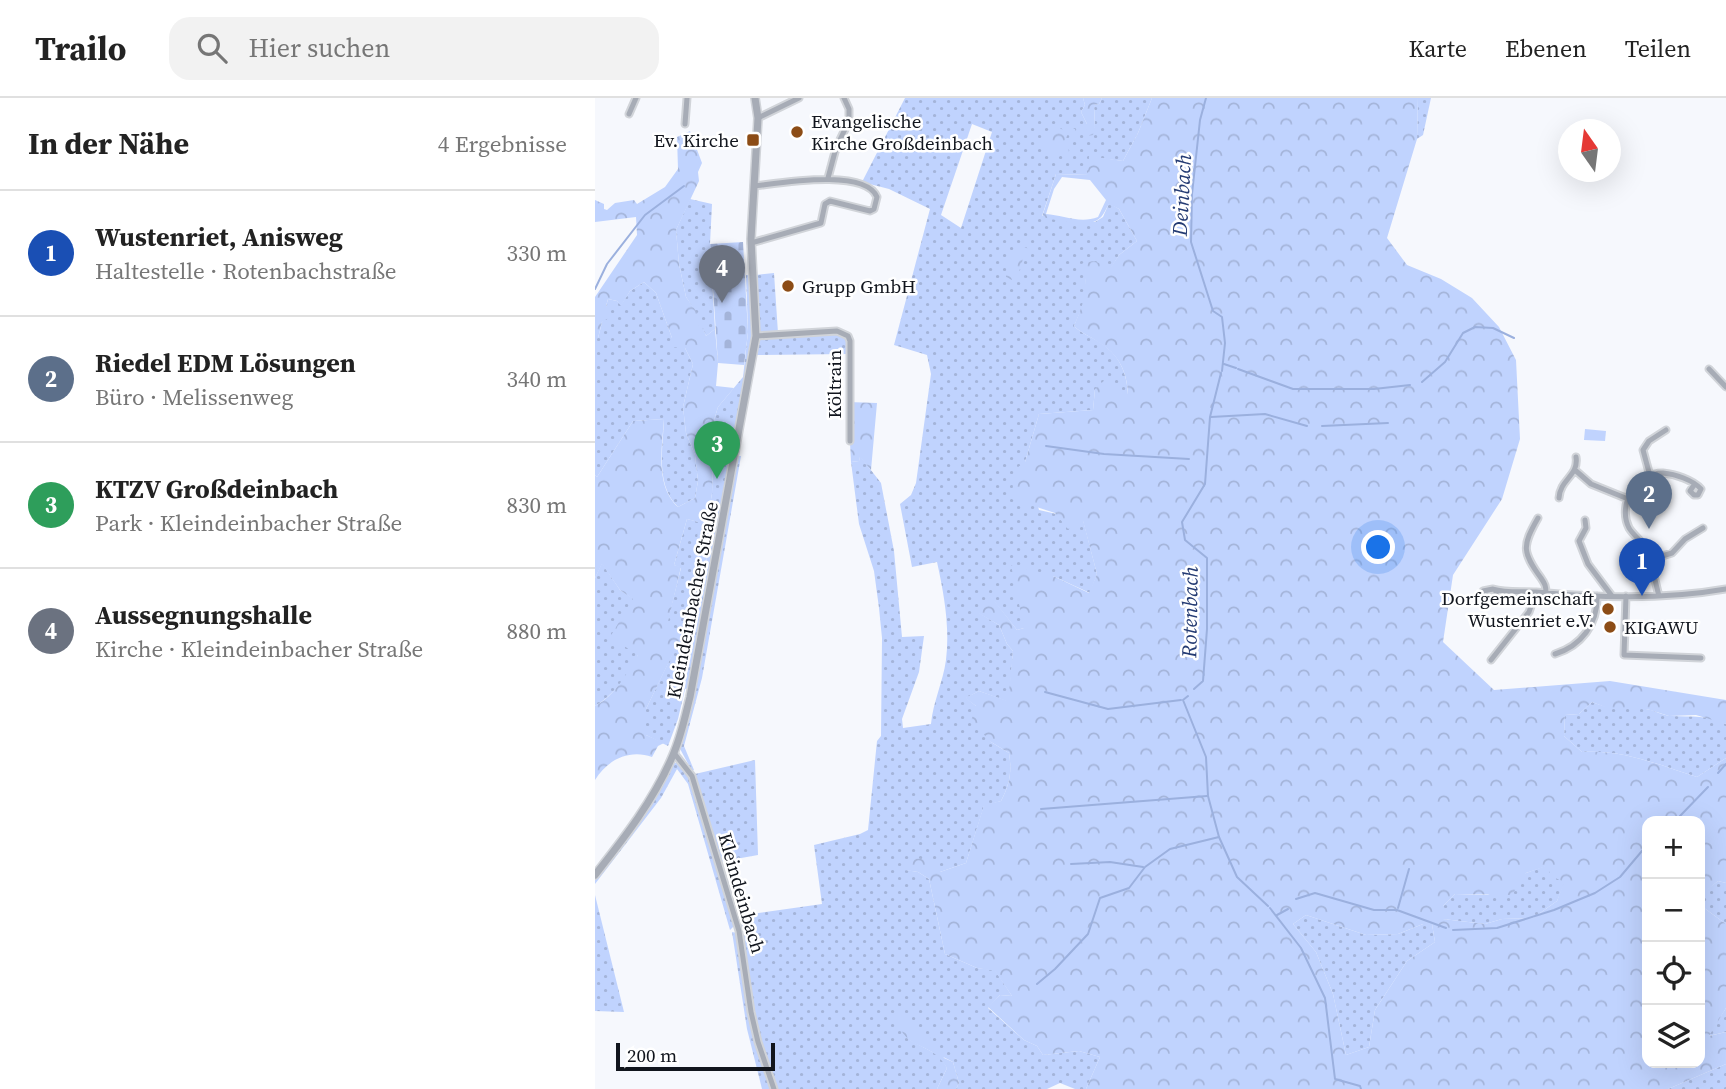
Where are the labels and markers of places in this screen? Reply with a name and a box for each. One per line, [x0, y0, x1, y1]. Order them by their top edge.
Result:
place label: Evangelische Kirche Großdeinbach [811, 108, 993, 156]
marker: Evangelische Kirche Großdeinbach [789, 124, 805, 140]
place label: Ev. Kirche [654, 127, 739, 153]
marker: Ev. Kirche [745, 132, 761, 148]
pin: 4 [699, 245, 745, 303]
place label: Grupp GmbH [802, 273, 916, 299]
marker: Grupp GmbH [780, 278, 796, 294]
pin: 3 [694, 421, 740, 479]
pin: 2 [1626, 471, 1672, 529]
pin: 1 [1619, 538, 1665, 596]
place label: Dorfgemeinschaft Wustenriet e.V. [1441, 585, 1595, 633]
marker: Dorfgemeinschaft Wustenriet e.V. [1600, 601, 1616, 617]
place label: KIGAWU [1624, 614, 1699, 640]
marker: KIGAWU [1602, 619, 1618, 635]

